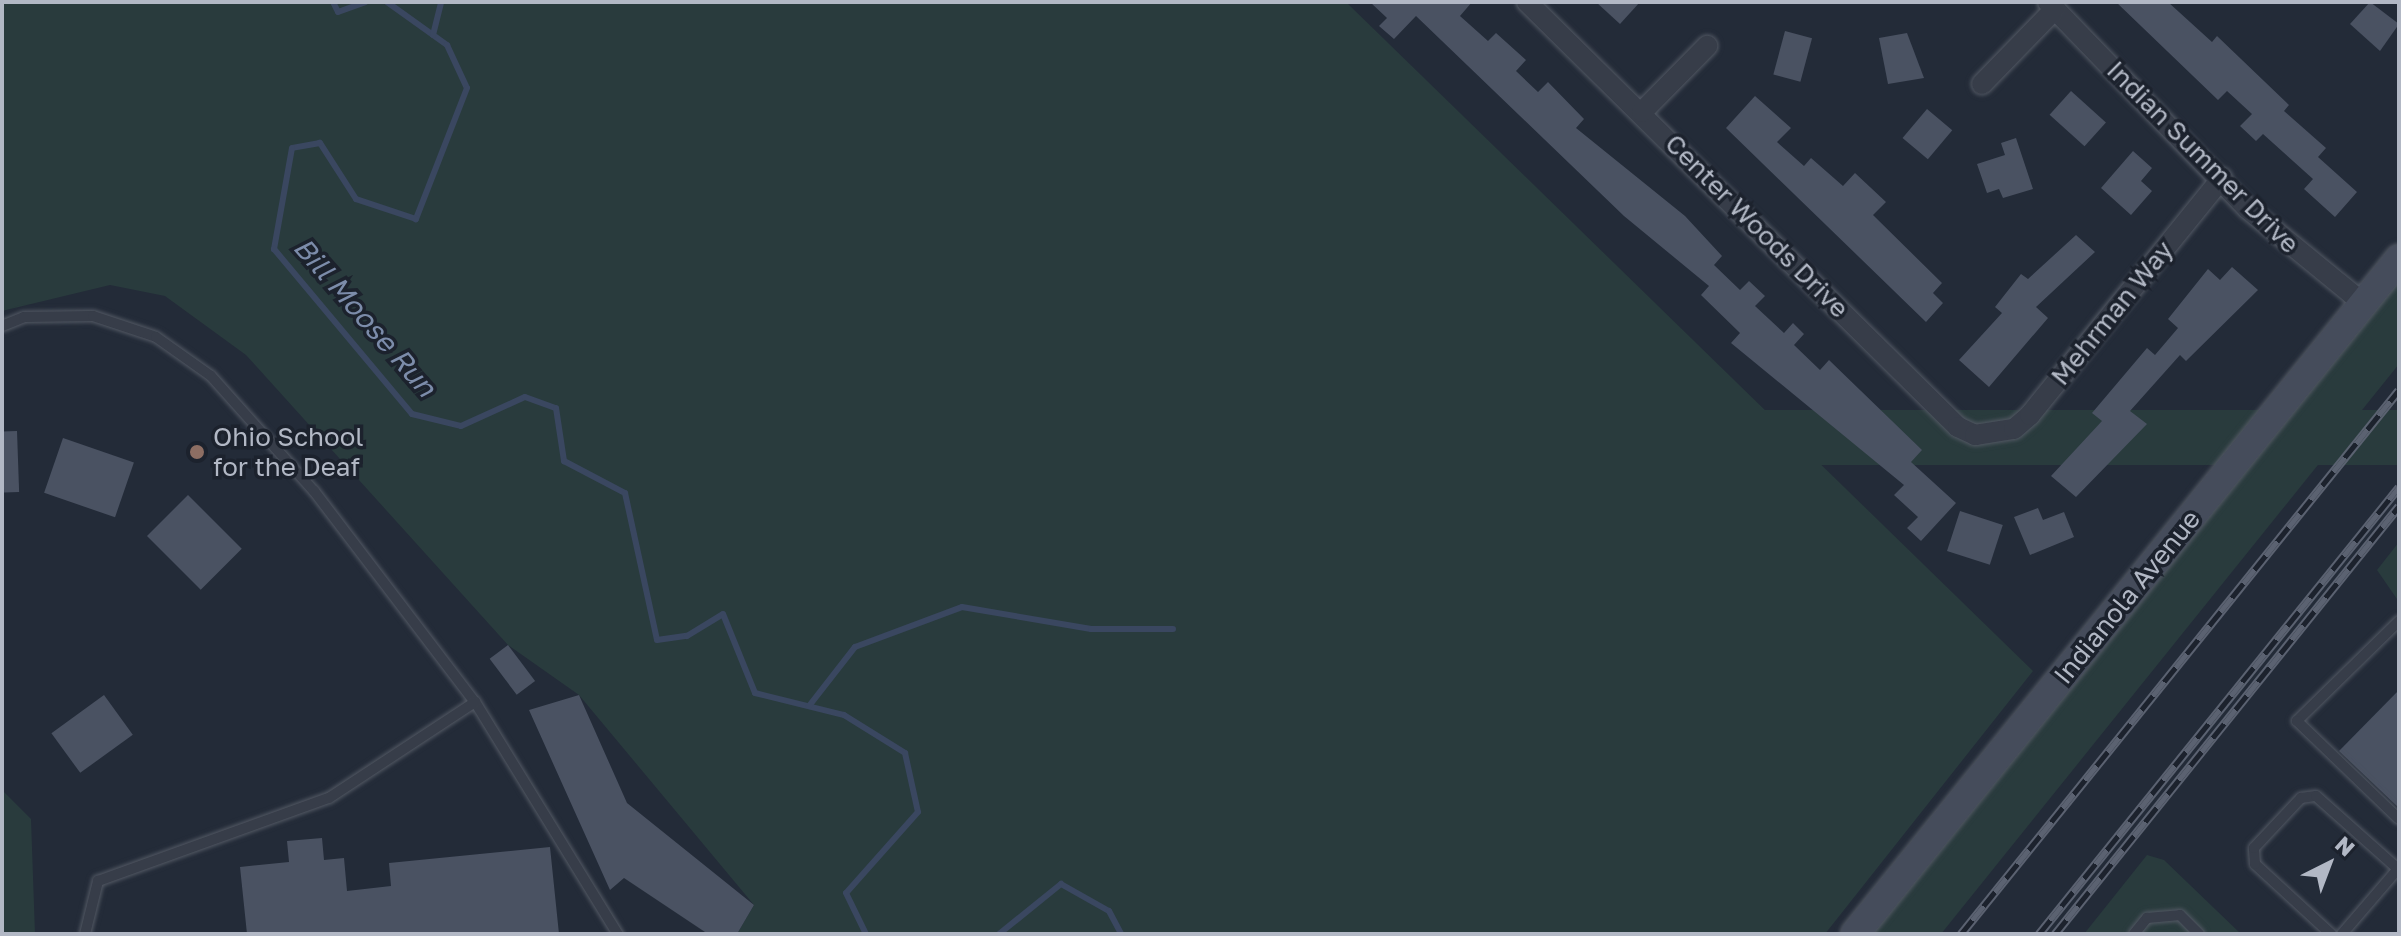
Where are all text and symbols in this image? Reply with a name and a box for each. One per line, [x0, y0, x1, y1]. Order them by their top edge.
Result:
street label: Indian Summer Drive [2100, 54, 2306, 260]
street label: Center Woods Drive [1659, 128, 1855, 324]
water label: Bill Moose Run [287, 231, 443, 403]
street label: Mehrman Way [2044, 235, 2180, 391]
place label: Ohio School for the Deaf [213, 421, 364, 482]
marker: Ohio School for the Deaf [188, 443, 206, 461]
street label: Indianola Avenue [2047, 504, 2207, 690]
north arrow [2289, 824, 2369, 904]
text: N [2330, 830, 2361, 861]

